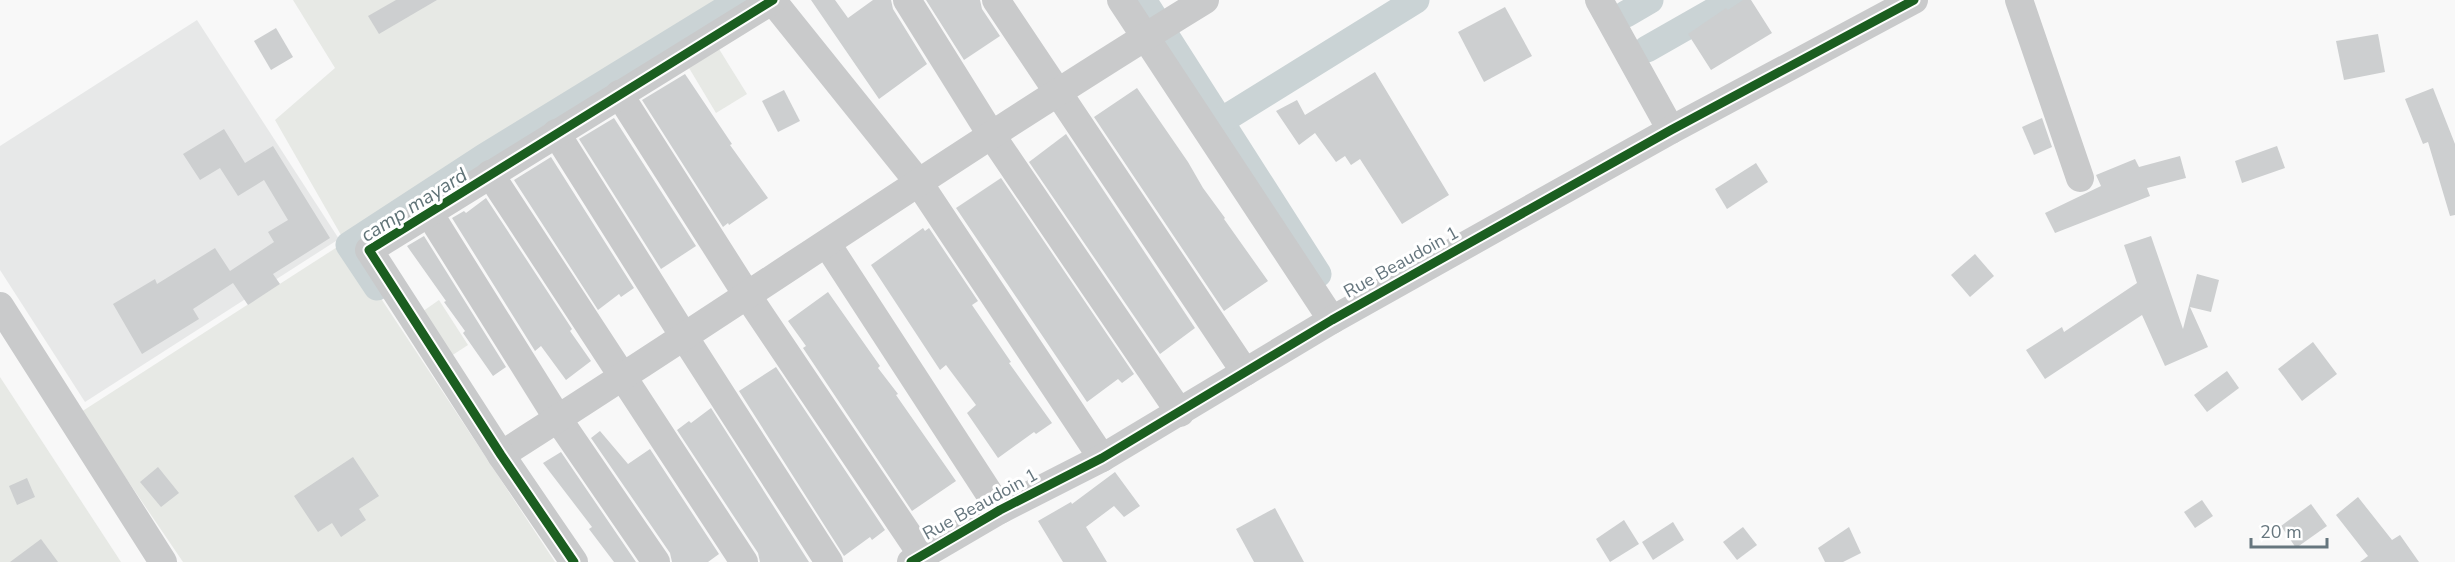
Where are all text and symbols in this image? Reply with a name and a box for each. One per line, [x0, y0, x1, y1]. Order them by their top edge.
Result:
water label: camp mayard [356, 161, 473, 248]
street label: Rue Beaudoin 1 [1339, 220, 1463, 304]
street label: Rue Beaudoin 1 [918, 462, 1042, 546]
scale bar [2251, 511, 2328, 549]
text: 20 m [2260, 520, 2302, 544]

